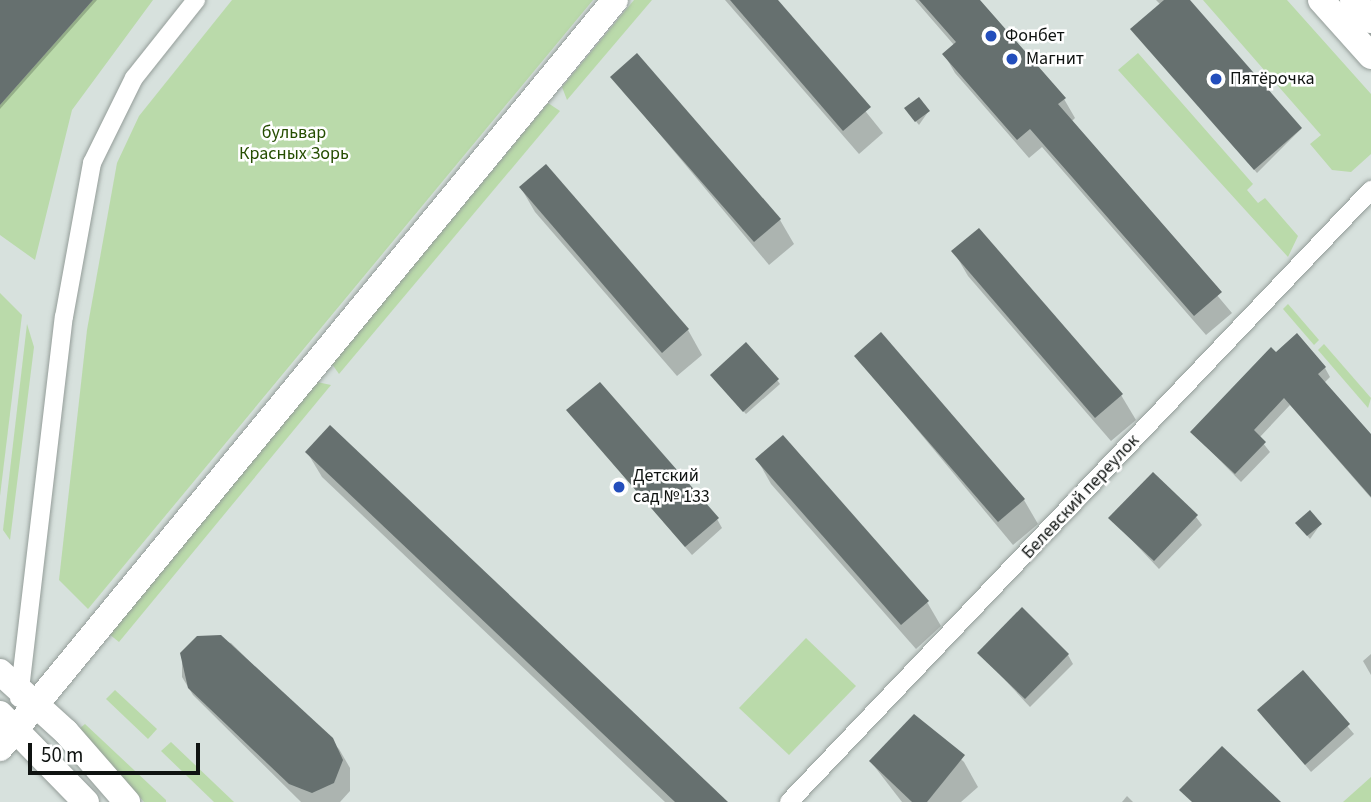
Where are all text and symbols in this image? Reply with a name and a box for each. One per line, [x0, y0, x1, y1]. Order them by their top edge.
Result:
place label: Фонбет [1005, 25, 1065, 47]
marker: Фонбет [983, 28, 999, 44]
place label: Магнит [1026, 48, 1084, 70]
marker: Магнит [1004, 51, 1020, 67]
place label: Пятёрочка [1230, 68, 1315, 90]
marker: Пятёрочка [1208, 71, 1224, 87]
park label: бульвар Красных Зорь [239, 123, 349, 166]
street label: Белевский переулок [1018, 430, 1144, 564]
place label: Детский сад № 133 [633, 466, 710, 508]
marker: Детский сад № 133 [611, 479, 627, 495]
scale bar [32, 728, 203, 772]
text: 50 m [41, 740, 83, 770]

